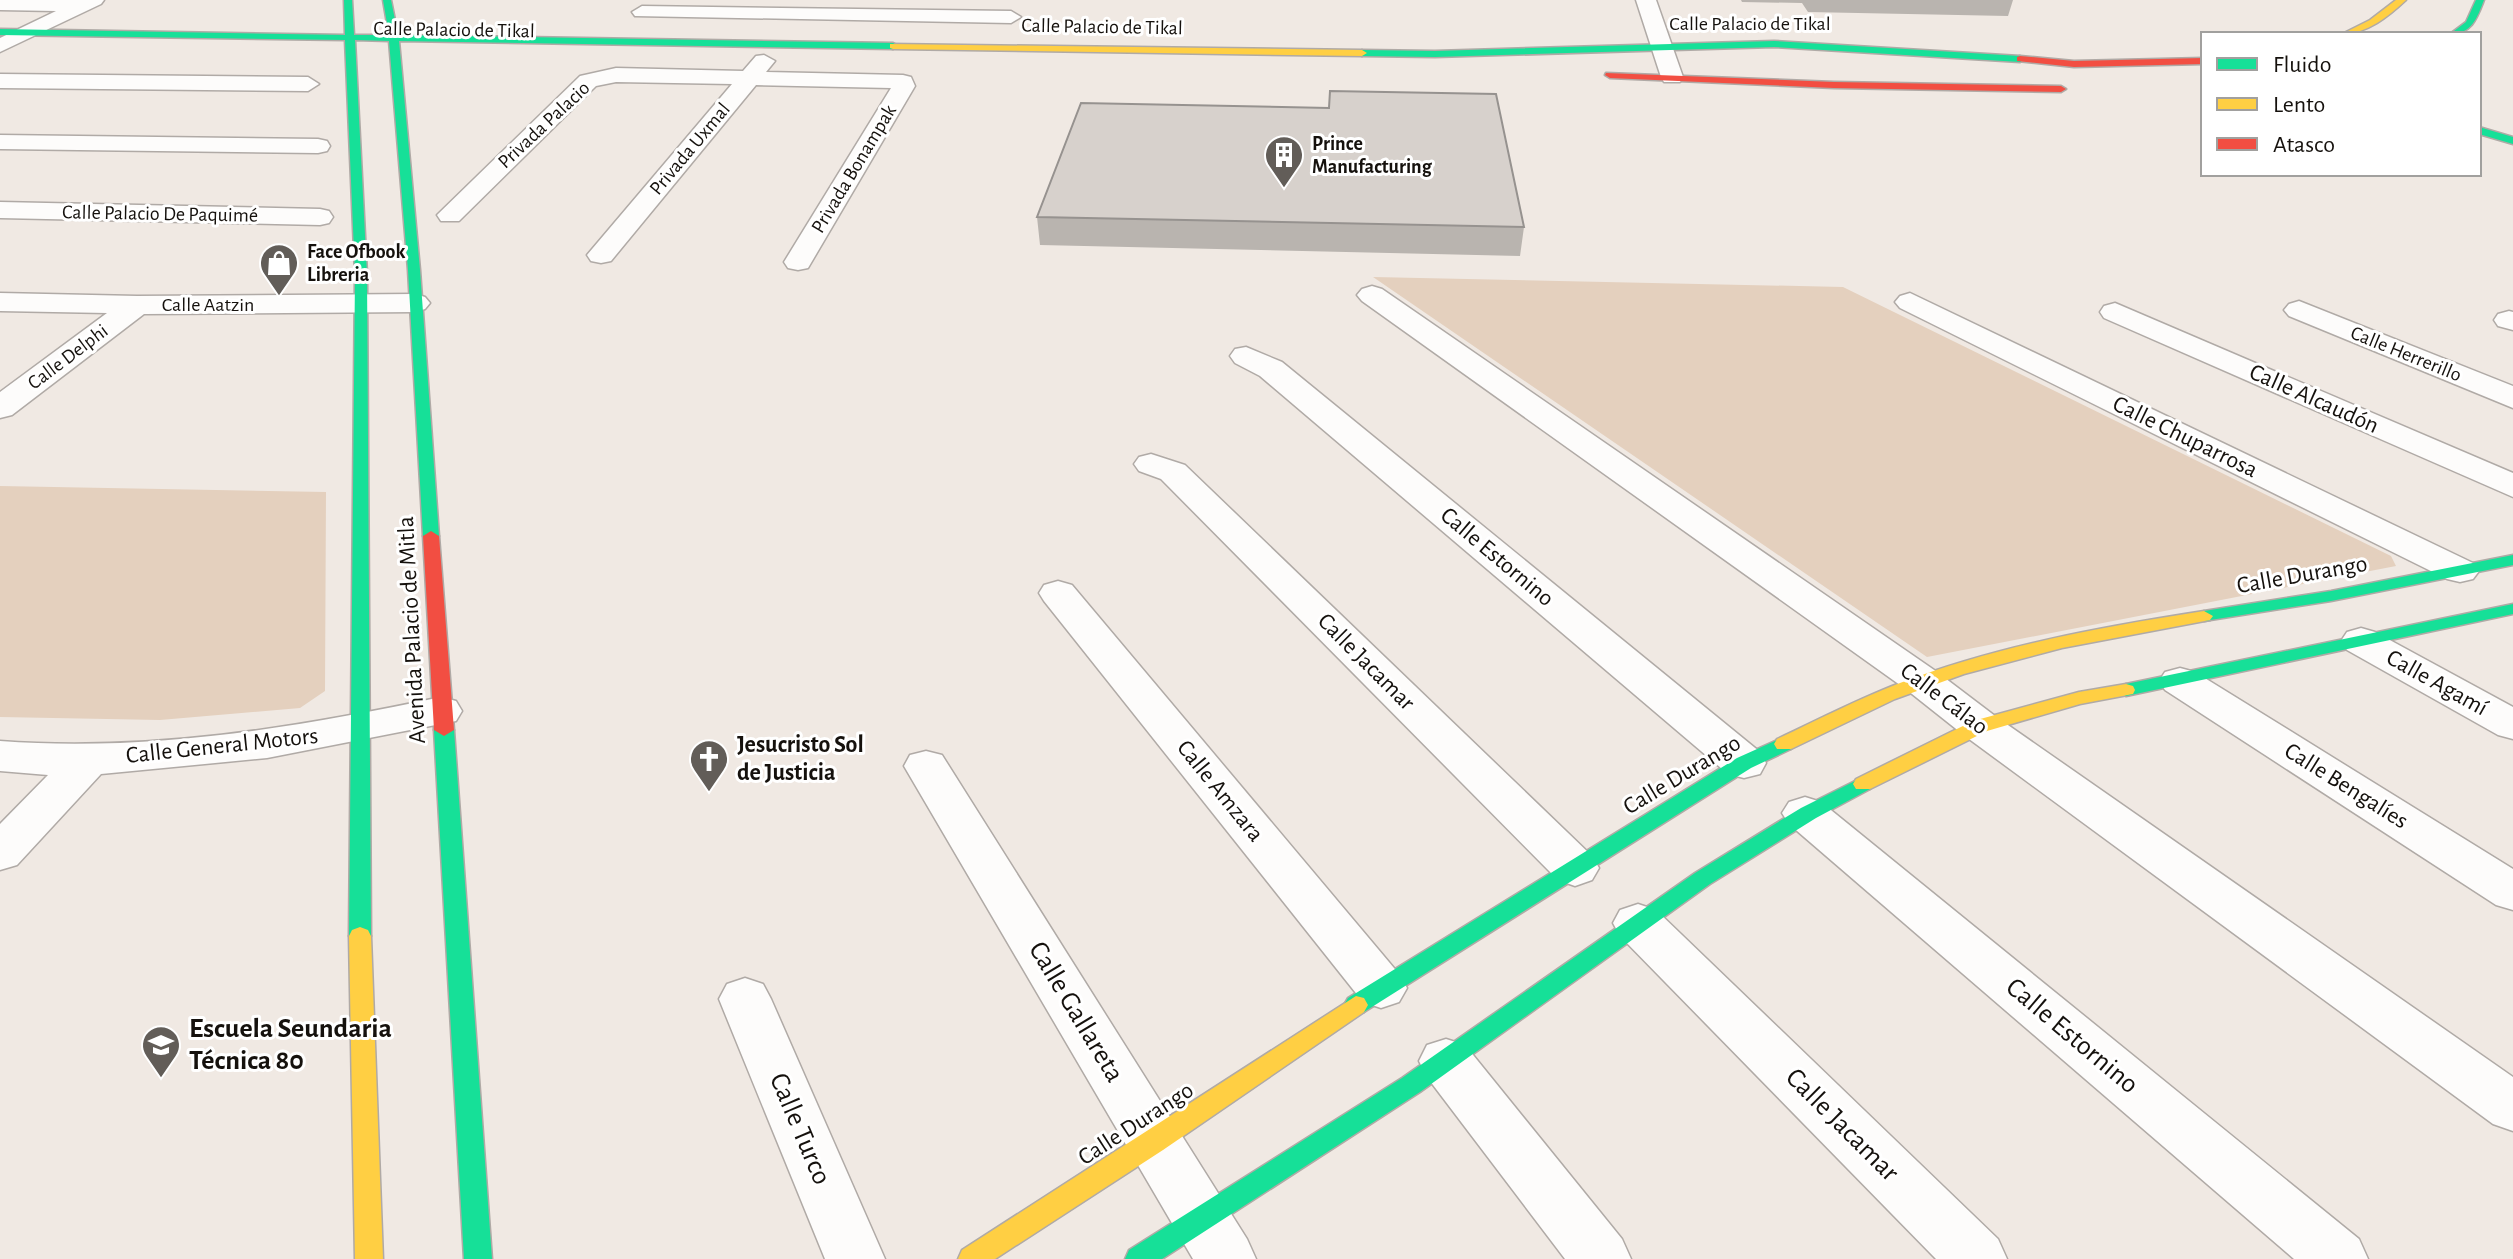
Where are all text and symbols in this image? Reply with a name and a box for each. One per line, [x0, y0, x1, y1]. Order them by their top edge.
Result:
street label: Calle Palacio de Tikal [1669, 14, 1831, 34]
street label: Calle Palacio de Tikal [1021, 16, 1183, 38]
street label: Calle Palacio de Tikal [373, 19, 535, 41]
legend [2201, 32, 2481, 176]
text: Fluido [2273, 53, 2332, 77]
street label: Privada Palacio [494, 78, 594, 172]
text: Lento [2273, 93, 2325, 117]
street label: Privada Uxmal [646, 99, 734, 199]
street label: Privada Bonampak [808, 101, 900, 237]
text: Atasco [2273, 133, 2335, 157]
building icon: Prince Manufacturing [1263, 134, 1305, 189]
place label: Prince Manufacturing [1312, 134, 1433, 177]
street label: Calle Palacio De Paquimé [62, 202, 258, 226]
shop icon: Face Ofbook Libreria [258, 242, 300, 297]
place label: Face Ofbook Libreria [307, 242, 405, 285]
street label: Calle Aatzin [162, 295, 254, 315]
street label: Calle Delphi [24, 321, 112, 393]
street label: Calle Herrerillo [2348, 323, 2464, 385]
street label: Calle Alcaudón [2246, 360, 2382, 438]
street label: Calle Chuparrosa [2109, 392, 2261, 482]
street label: Calle Estornino [1436, 503, 1558, 611]
street label: Avenida Palacio de Mitla [394, 516, 430, 744]
street label: Calle Durango [2235, 552, 2369, 598]
street label: Calle Jacamar [1313, 609, 1419, 715]
street label: Calle Agamí [2382, 645, 2492, 721]
street label: Calle Cálao [1896, 658, 1992, 740]
street label: Calle General Motors [125, 724, 319, 768]
street label: Calle Durango [1619, 731, 1745, 819]
place label: Jesucristo Sol de Justicia [737, 733, 864, 785]
street label: Calle Amzara [1172, 736, 1268, 846]
church icon: Jesucristo Sol de Justicia [688, 738, 730, 793]
street label: Calle Bengalíes [2280, 739, 2412, 833]
street label: Calle Gallareta [1023, 937, 1129, 1087]
street label: Calle Estornino [2000, 973, 2144, 1099]
place label: Escuela Seundaria Técnica 80 [189, 1015, 392, 1075]
school or university icon: Escuela Seundaria Técnica 80 [140, 1024, 182, 1079]
street label: Calle Jacamar [1780, 1063, 1904, 1187]
street label: Calle Turco [764, 1069, 836, 1189]
street label: Calle Durango [1074, 1078, 1198, 1170]

